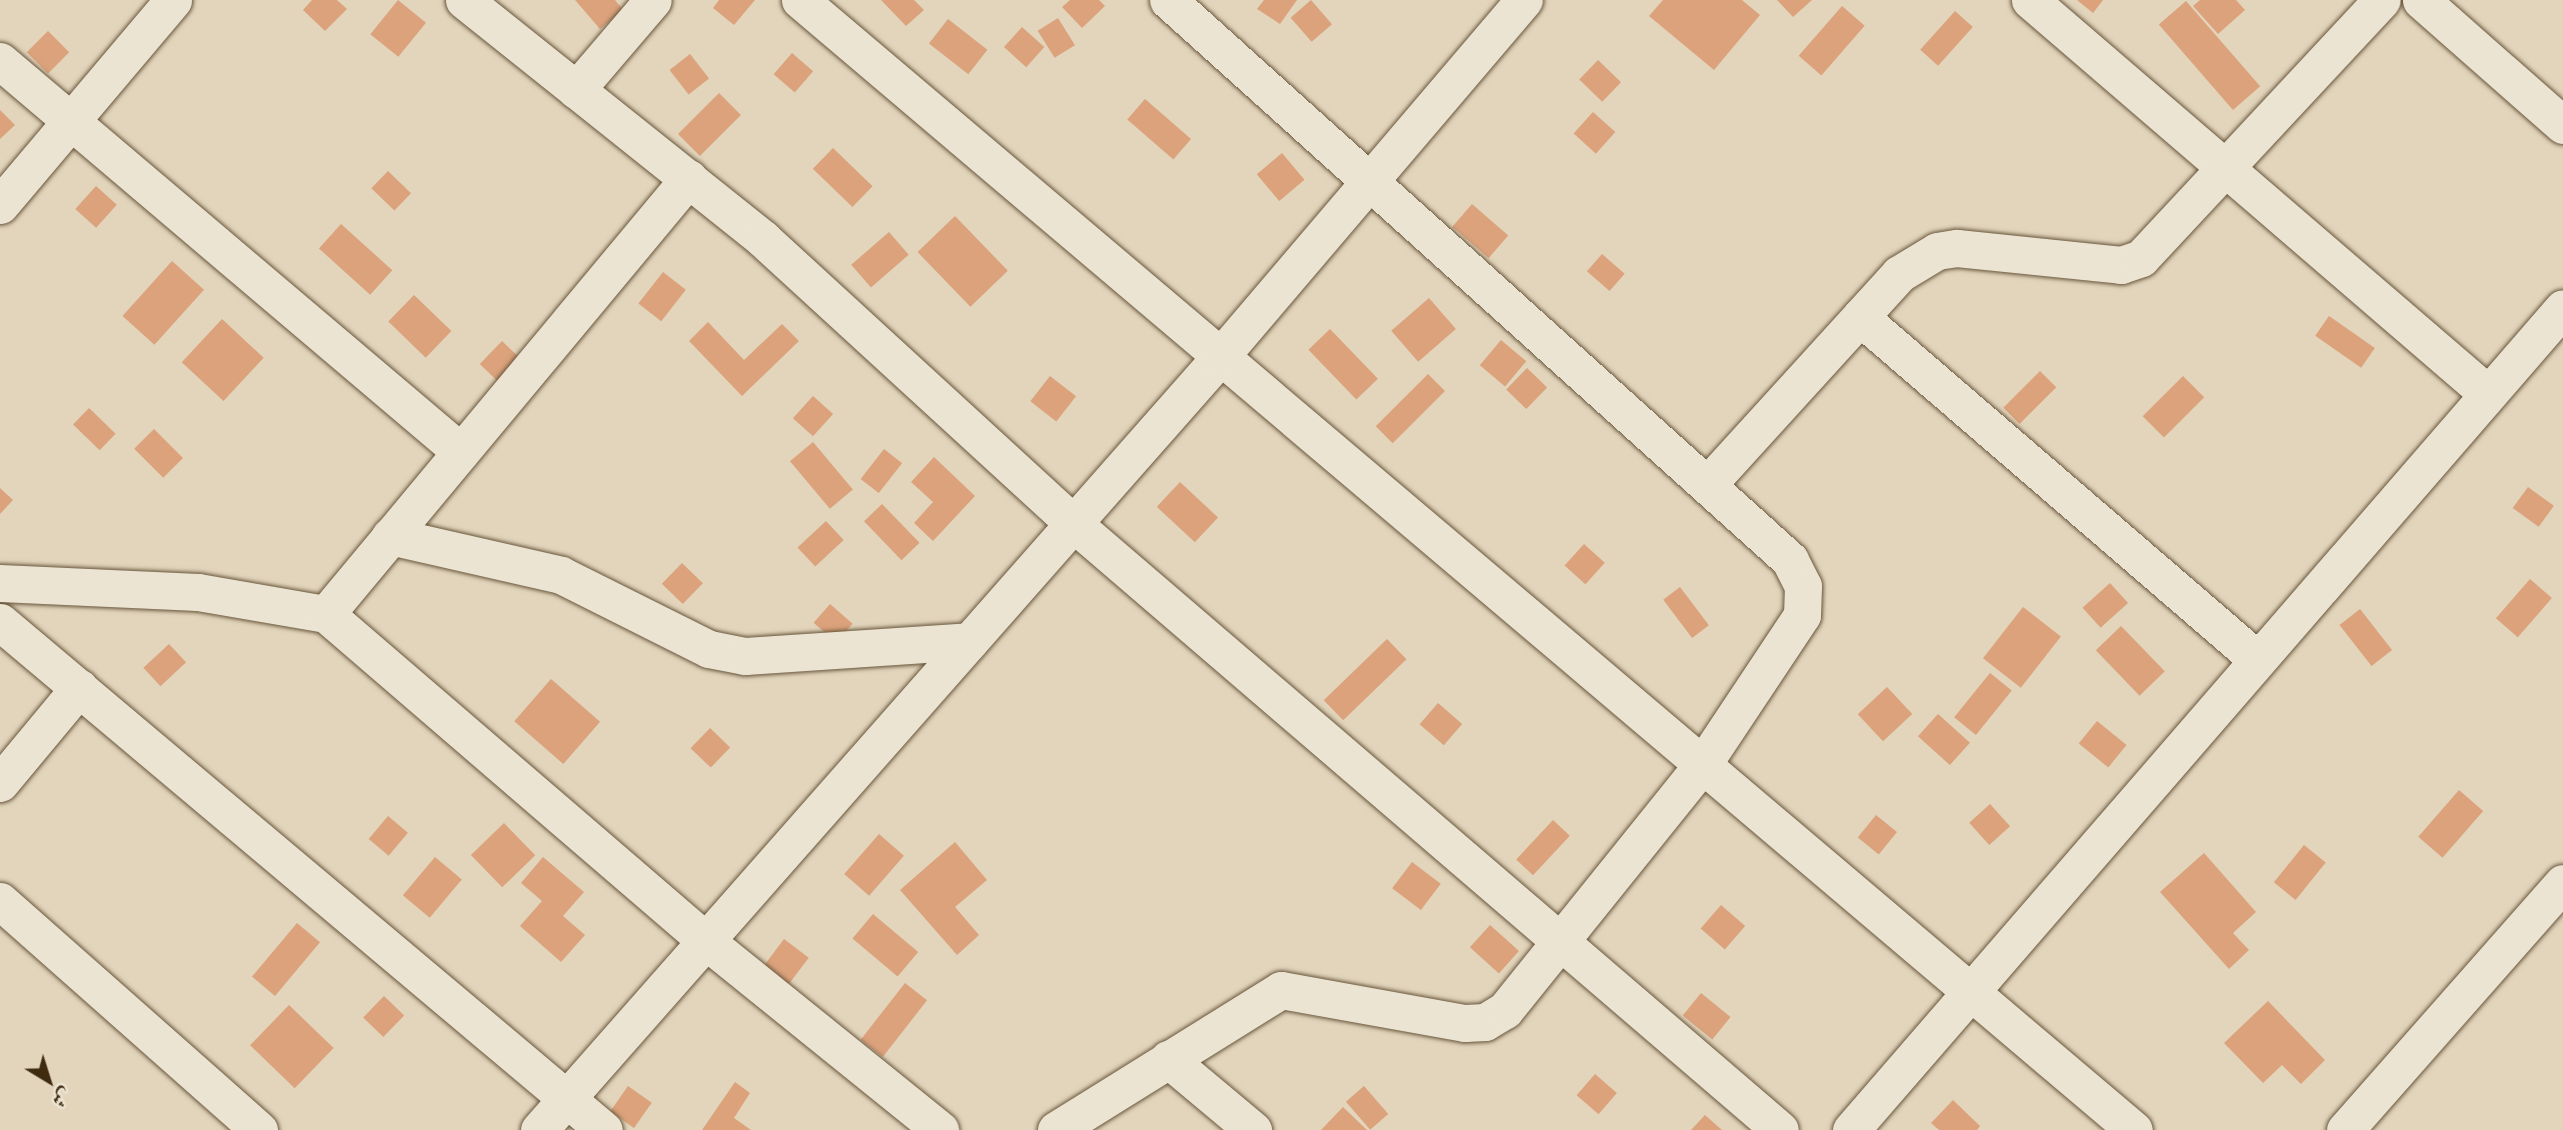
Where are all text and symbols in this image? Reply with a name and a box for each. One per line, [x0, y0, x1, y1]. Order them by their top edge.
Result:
north arrow [14, 1046, 84, 1116]
text: ش [47, 1081, 77, 1114]

